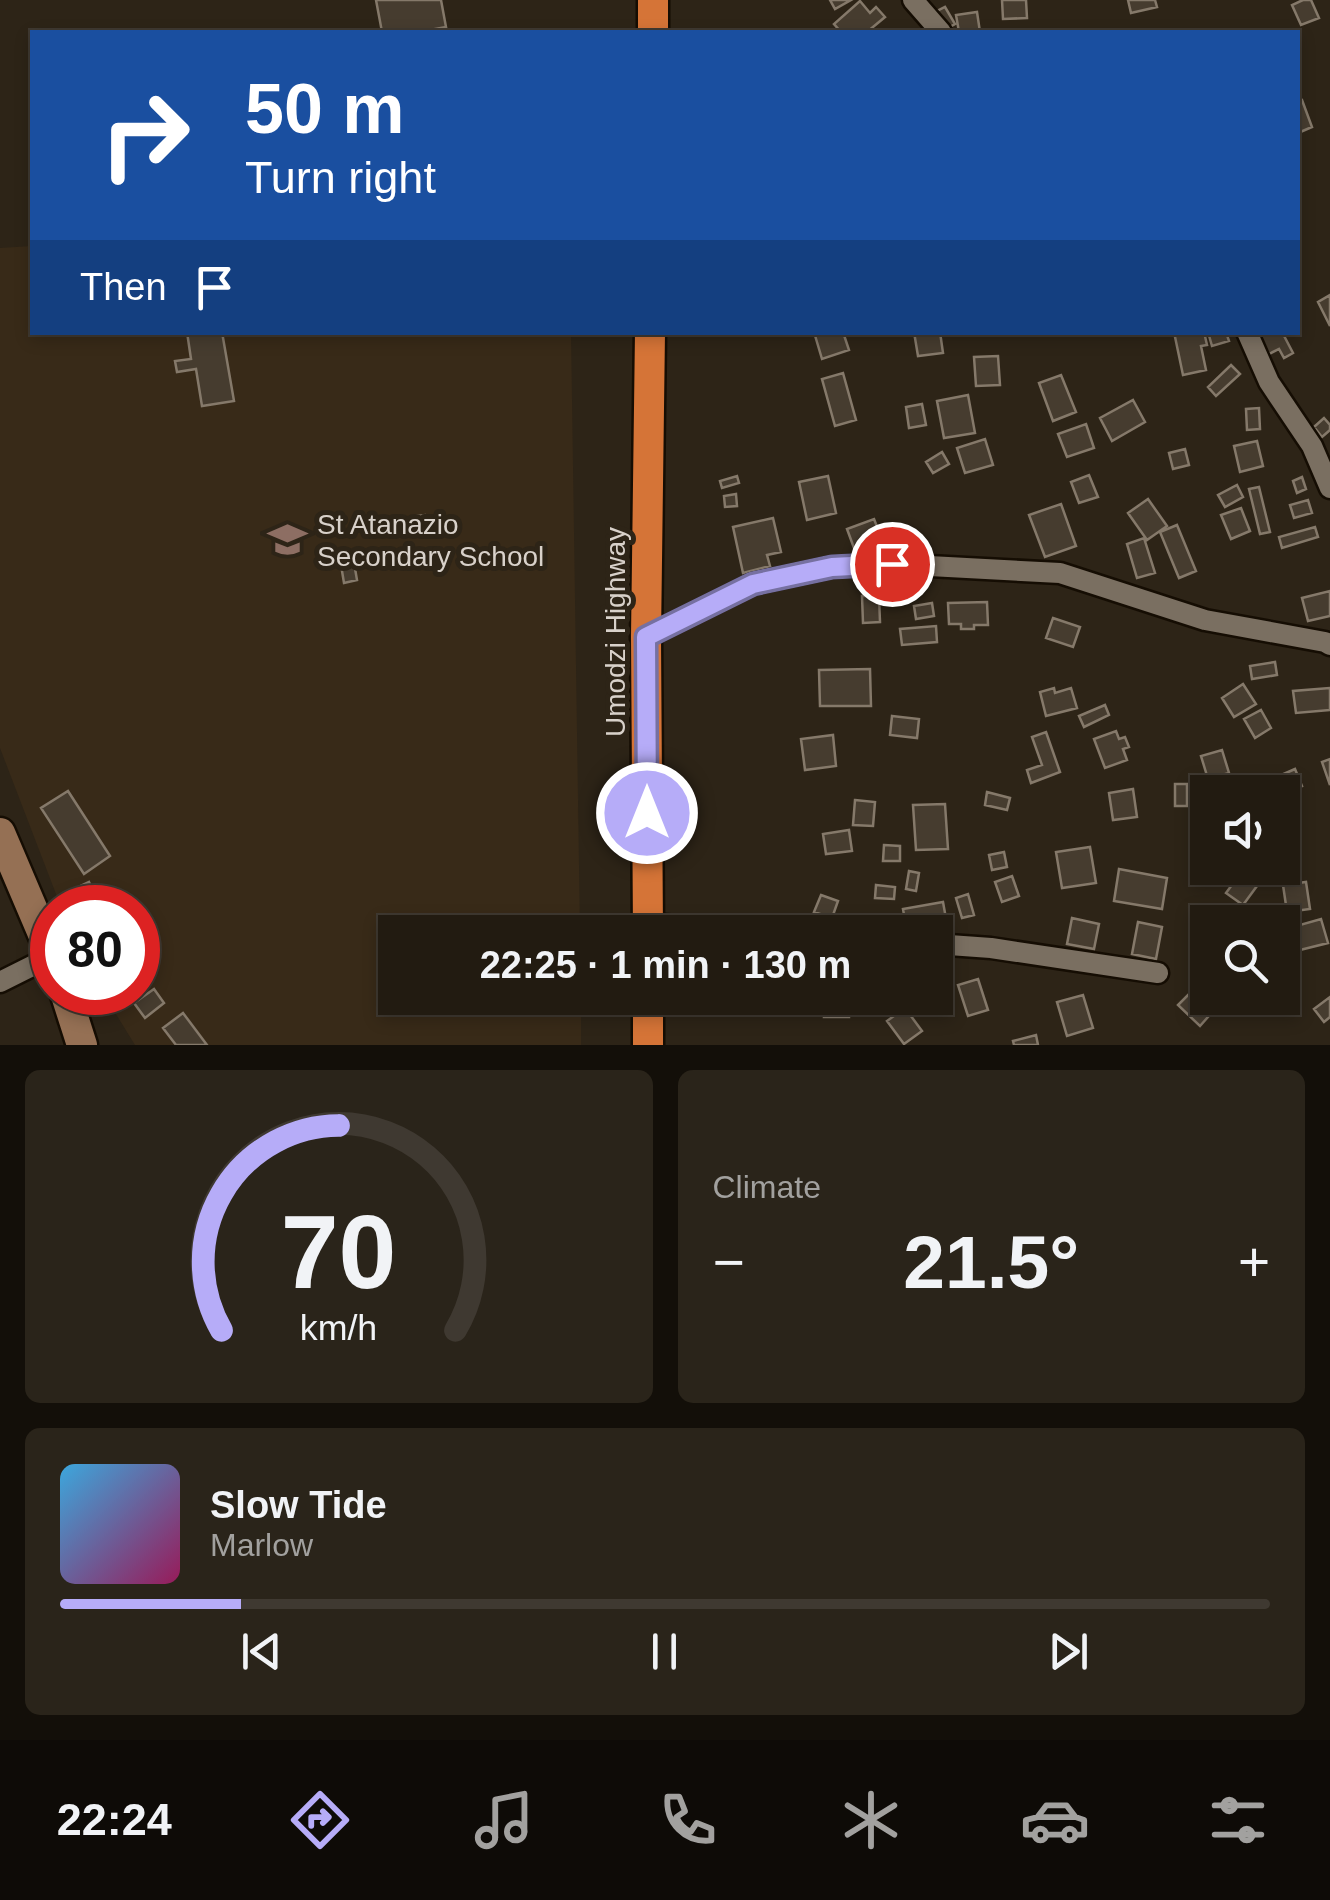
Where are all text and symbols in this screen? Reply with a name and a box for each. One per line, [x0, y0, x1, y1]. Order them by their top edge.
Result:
icon: right [80, 70, 210, 200]
text: 50 m [245, 70, 405, 148]
text: Turn right [245, 152, 436, 203]
icon: arrive [187, 260, 242, 315]
text: Then [80, 266, 167, 308]
place label: St Atanazio Secondary School [317, 509, 544, 572]
school or university icon: St Atanazio Secondary School [266, 519, 308, 561]
pin [850, 522, 935, 607]
street label: Umodzi Highway [600, 527, 631, 737]
icon: arrive [865, 537, 920, 592]
position arrow [595, 761, 699, 865]
map controls [1190, 775, 1300, 1015]
button: sound [1190, 775, 1300, 885]
speed limit sign: 80 [30, 885, 160, 1015]
button: search [1190, 905, 1300, 1015]
text: 22:25 · 1 min · 130 m [480, 944, 851, 986]
text: Climate [713, 1169, 821, 1205]
text: 70 [281, 1194, 397, 1310]
text: 21.5° [903, 1220, 1079, 1304]
text: − [713, 1231, 745, 1293]
text: + [1238, 1231, 1270, 1293]
text: km/h [300, 1308, 377, 1348]
text: Slow Tide [210, 1484, 387, 1526]
text: Marlow [210, 1527, 313, 1563]
icon: previous [234, 1624, 289, 1679]
icon: pause [637, 1624, 692, 1679]
icon: next [1041, 1624, 1096, 1679]
icon: directions [285, 1785, 355, 1855]
icon: music [469, 1785, 539, 1855]
icon: phone [653, 1785, 723, 1855]
icon: climate [836, 1785, 906, 1855]
icon: car [1020, 1785, 1090, 1855]
icon: filters [1203, 1785, 1273, 1855]
text: 22:24 [57, 1794, 172, 1845]

